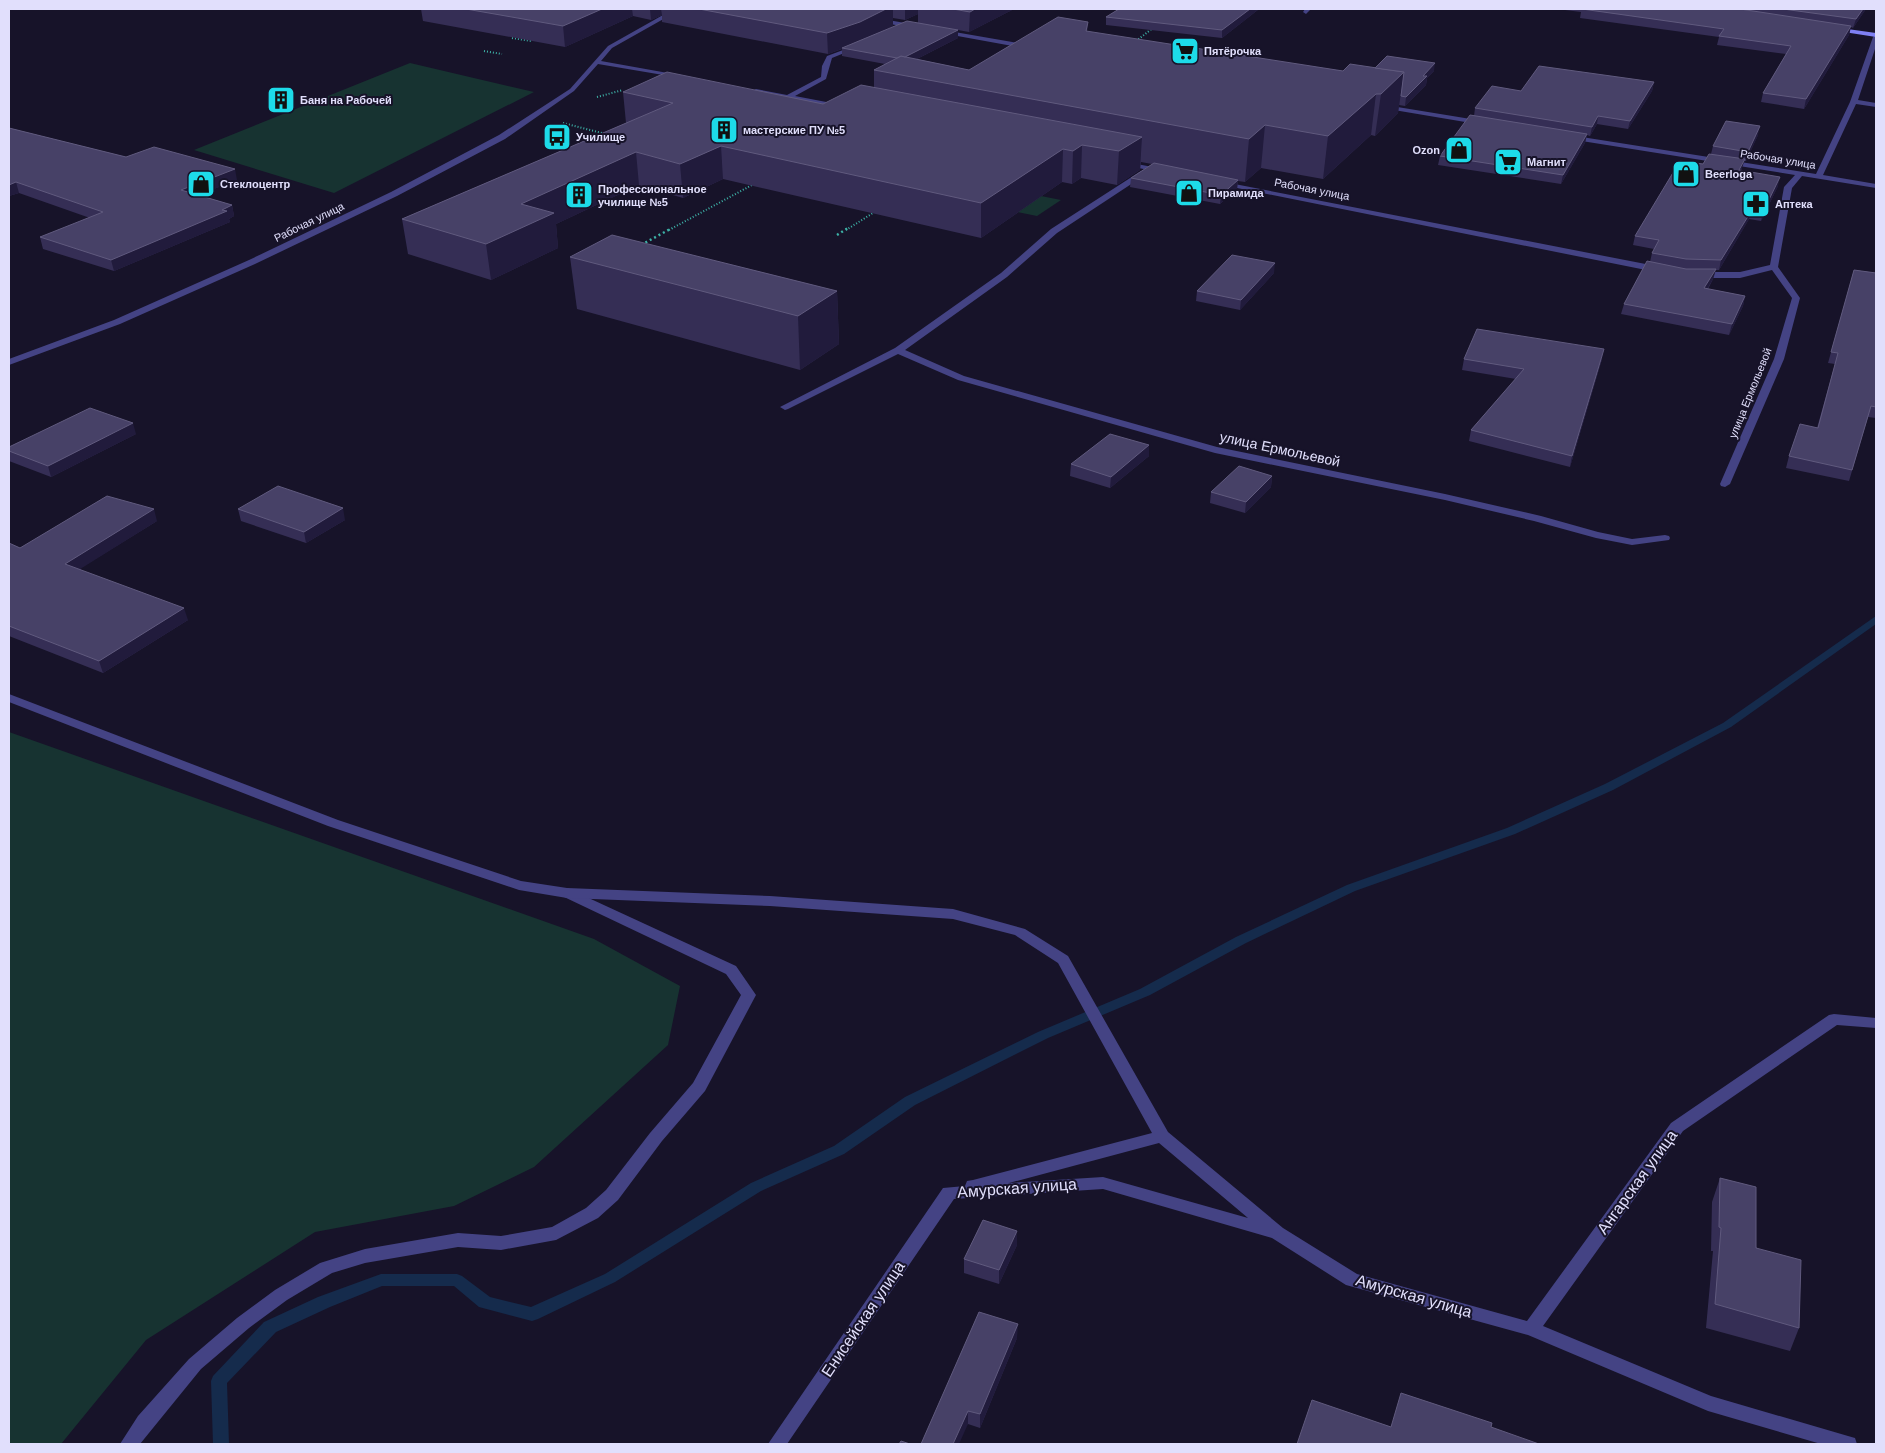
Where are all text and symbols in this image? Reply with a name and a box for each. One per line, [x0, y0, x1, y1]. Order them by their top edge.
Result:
supermarket icon: Пятёрочка [1170, 36, 1200, 66]
place label: Пятёрочка [1204, 45, 1262, 57]
building icon: Баня на Рабочей [266, 85, 296, 115]
place label: Баня на Рабочей [300, 94, 392, 106]
building icon: мастерские ПУ №5 [709, 115, 739, 145]
bus stop icon: Училище [542, 122, 572, 152]
place label: мастерские ПУ №5 [743, 124, 845, 136]
place label: Училище [576, 131, 625, 143]
shop icon: Ozon [1444, 135, 1474, 165]
place label: Ozon [1413, 144, 1440, 156]
supermarket icon: Магнит [1493, 147, 1523, 177]
street label: Рабочая улица [1739, 147, 1818, 171]
place label: Магнит [1527, 156, 1566, 168]
shop icon: Beerloga [1671, 159, 1701, 189]
place label: Beerloga [1705, 168, 1753, 180]
shop icon: Стеклоцентр [186, 169, 216, 199]
street label: Рабочая улица [1273, 176, 1351, 202]
place label: Стеклоцентр [220, 178, 291, 190]
shop icon: Пирамида [1174, 178, 1204, 208]
building icon: Профессиональное училище №5 [564, 180, 594, 210]
place label: Профессиональное училище №5 [598, 183, 707, 208]
place label: Пирамида [1208, 187, 1264, 199]
pharmacy icon: Аптека [1741, 189, 1771, 219]
place label: Аптека [1775, 198, 1814, 210]
street label: Рабочая улица [272, 199, 347, 244]
street label: улица Ермольевой [1726, 346, 1774, 440]
street label: улица Ермольевой [1218, 428, 1342, 470]
street label: Ангарская улица [1594, 1127, 1680, 1237]
street label: Амурская улица [957, 1175, 1078, 1201]
street label: Енисейская улица [818, 1258, 908, 1380]
street label: Амурская улица [1354, 1271, 1474, 1321]

